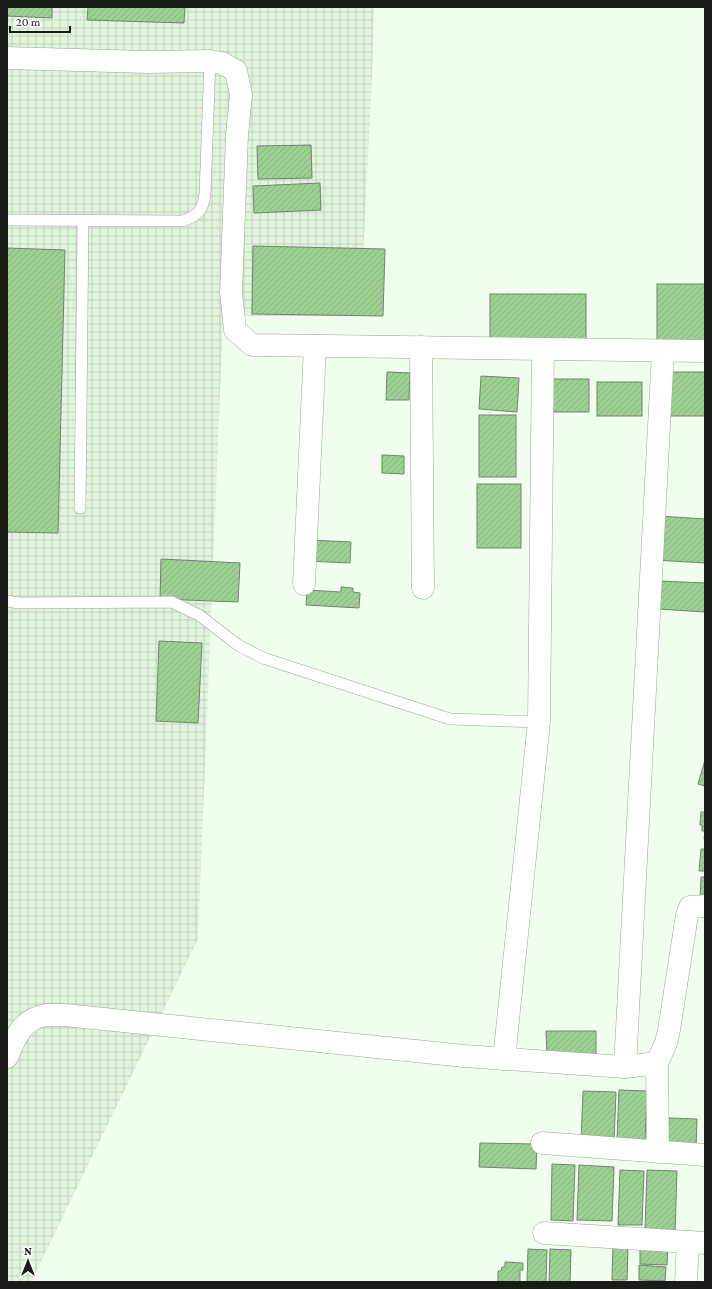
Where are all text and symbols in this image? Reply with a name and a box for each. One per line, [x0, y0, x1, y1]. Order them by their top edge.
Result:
scale bar [10, 8, 70, 34]
text: 20 m [16, 15, 41, 29]
north arrow [8, 1241, 48, 1281]
text: N [24, 1245, 32, 1257]

